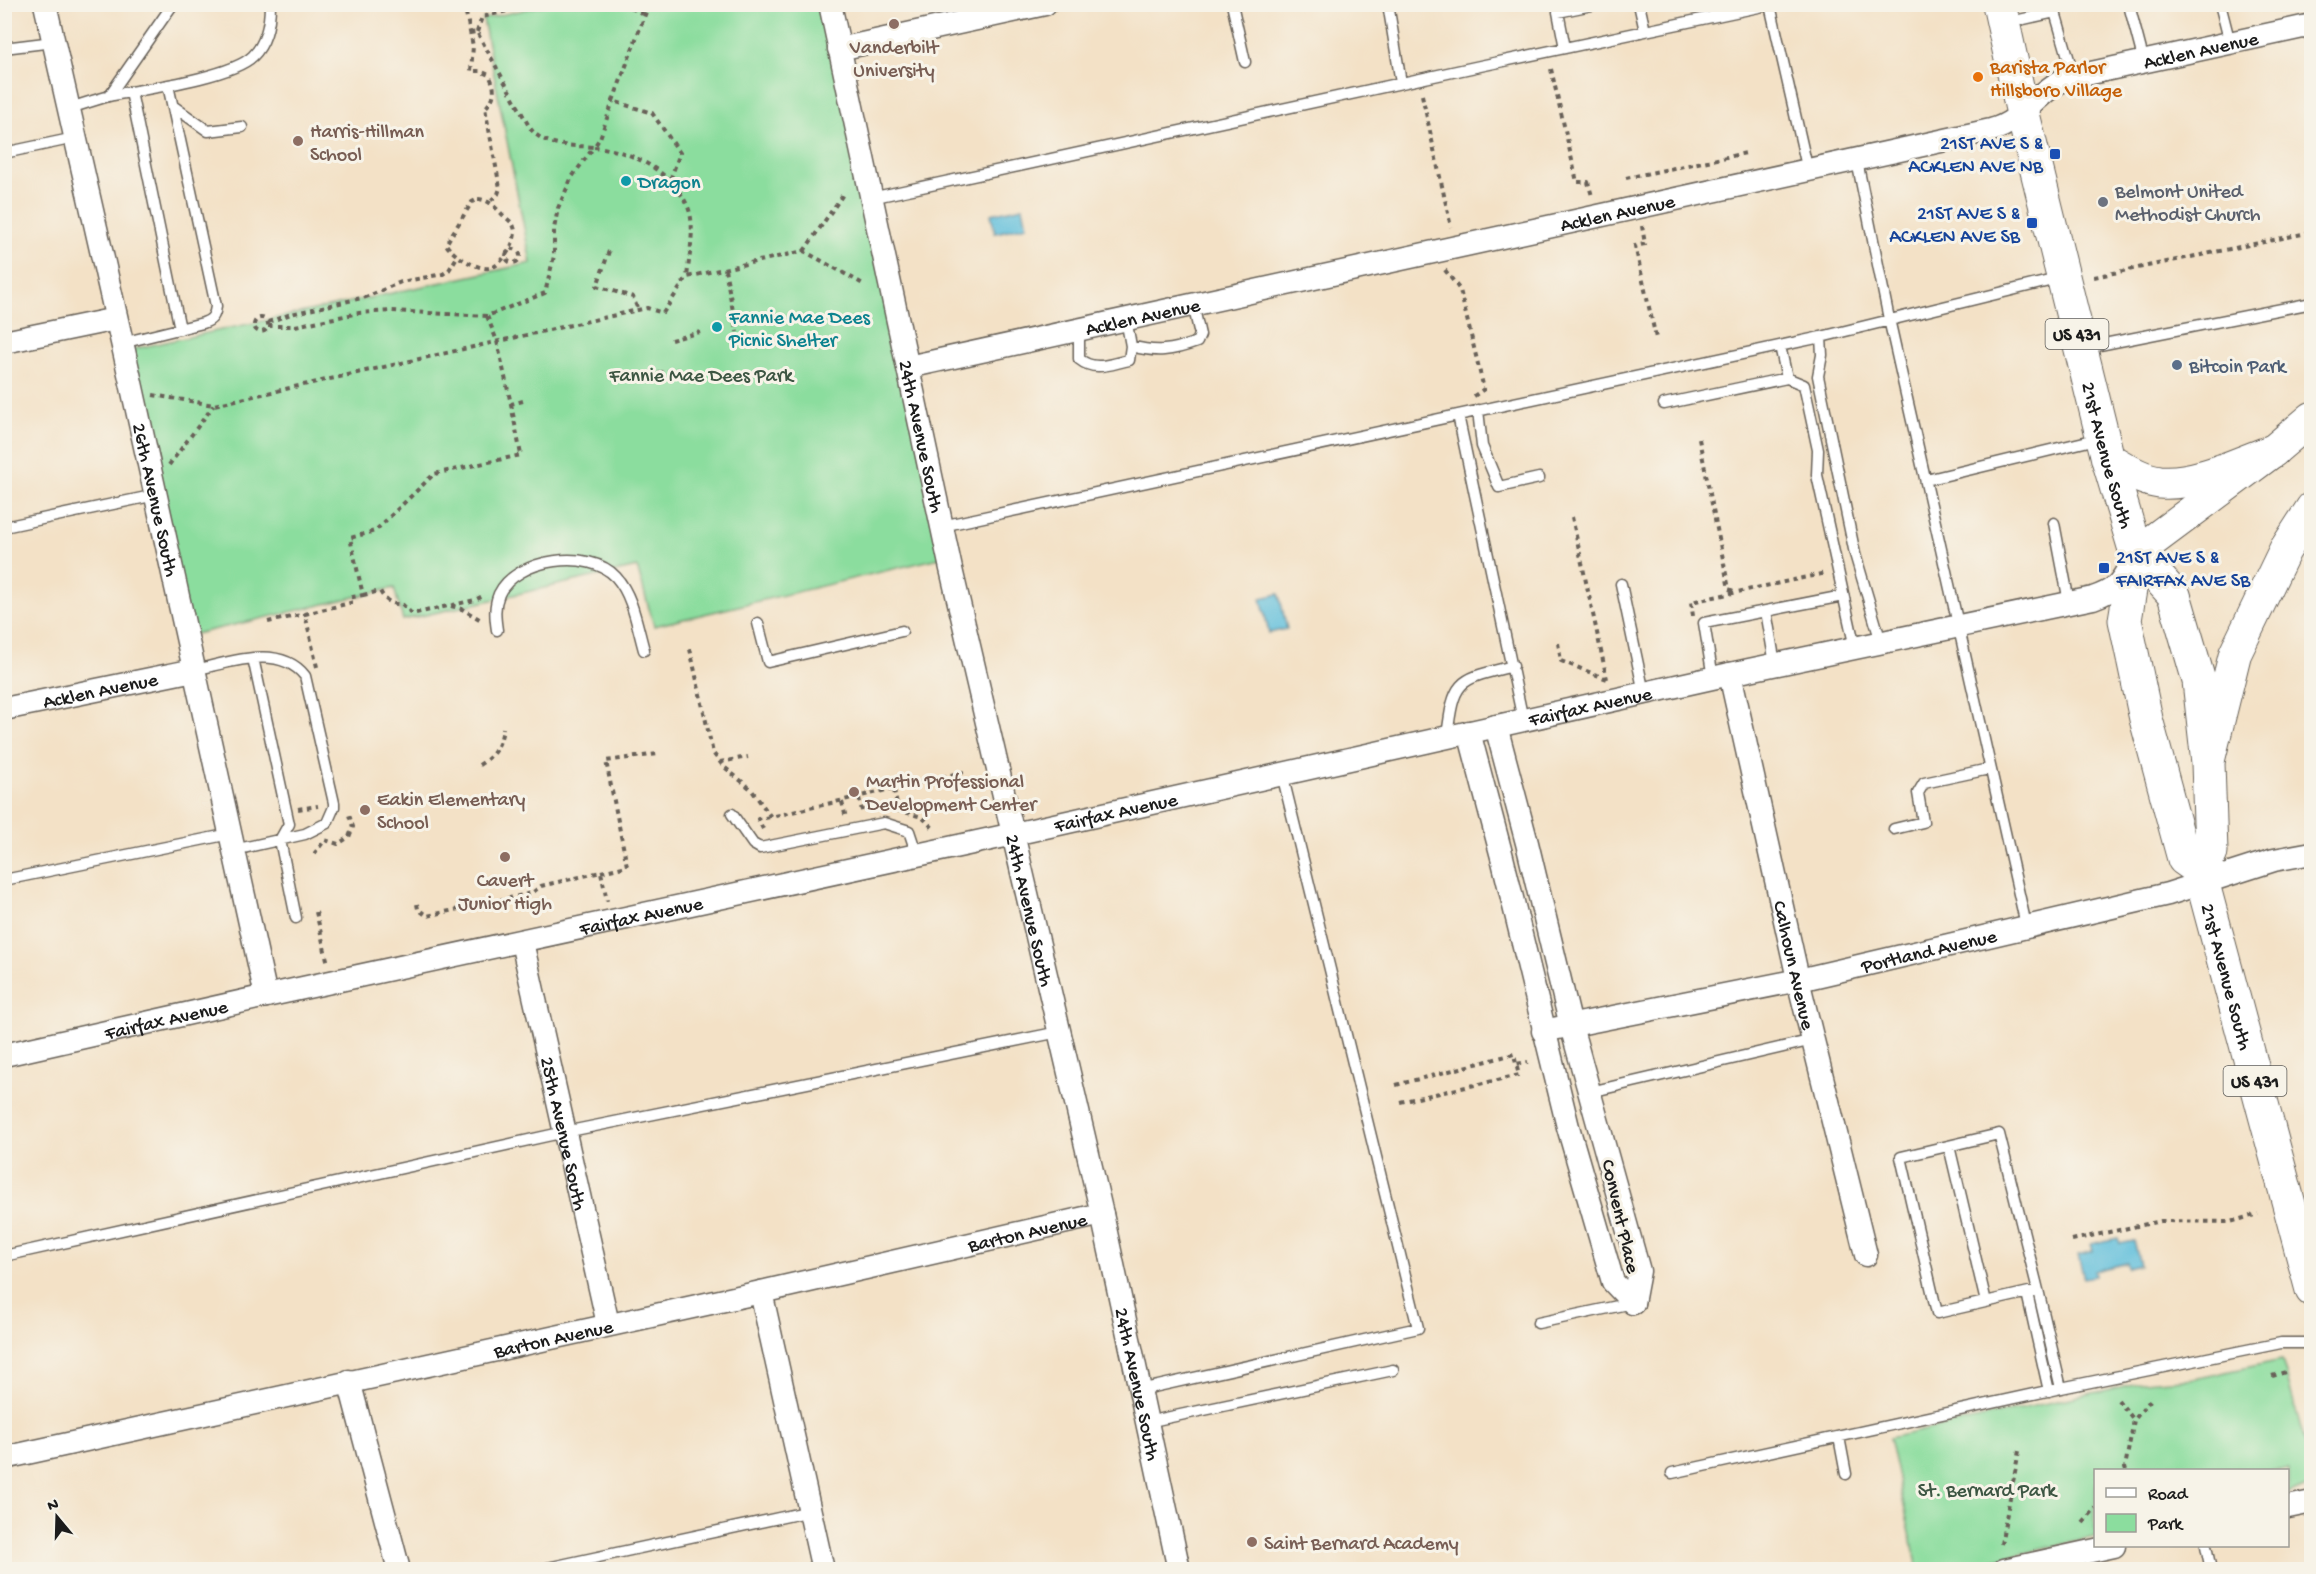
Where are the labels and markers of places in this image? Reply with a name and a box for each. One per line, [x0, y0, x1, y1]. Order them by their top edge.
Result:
marker: Vanderbilt University [887, 17, 901, 31]
place label: Vanderbilt University [849, 38, 940, 84]
place label: Barista Parlor Hillsboro Village [1989, 58, 2123, 104]
marker: Barista Parlor Hillsboro Village [1971, 70, 1985, 84]
place label: Harris-Hillman School [310, 122, 425, 168]
marker: Harris-Hillman School [291, 134, 305, 148]
place label: 21ST AVE S & ACKLEN AVE NB [1908, 134, 2044, 180]
marker: 21ST AVE S & ACKLEN AVE NB [2048, 147, 2062, 161]
place label: Dragon [636, 173, 701, 196]
marker: Dragon [619, 174, 633, 188]
place label: Belmont United Methodist Church [2114, 182, 2261, 228]
marker: Belmont United Methodist Church [2096, 195, 2110, 209]
place label: 21ST AVE S & ACKLEN AVE SB [1889, 204, 2021, 250]
marker: 21ST AVE S & ACKLEN AVE SB [2025, 216, 2039, 230]
place label: Fannie Mae Dees Picnic Shelter [728, 308, 870, 354]
marker: Fannie Mae Dees Picnic Shelter [710, 320, 724, 334]
place label: Bitcoin Park [2188, 357, 2288, 380]
marker: Bitcoin Park [2170, 358, 2184, 372]
place label: 21ST AVE S & FAIRFAX AVE SB [2115, 548, 2251, 594]
marker: 21ST AVE S & FAIRFAX AVE SB [2097, 561, 2111, 575]
place label: Martin Professional Development Center [864, 772, 1038, 818]
marker: Martin Professional Development Center [847, 785, 861, 799]
place label: Eakin Elementary School [377, 790, 526, 836]
marker: Eakin Elementary School [358, 803, 372, 817]
marker: Cavert Junior High [498, 850, 512, 864]
place label: Cavert Junior High [458, 871, 552, 917]
place label: Saint Bernard Academy [1264, 1534, 1459, 1557]
marker: Saint Bernard Academy [1245, 1535, 1259, 1549]

